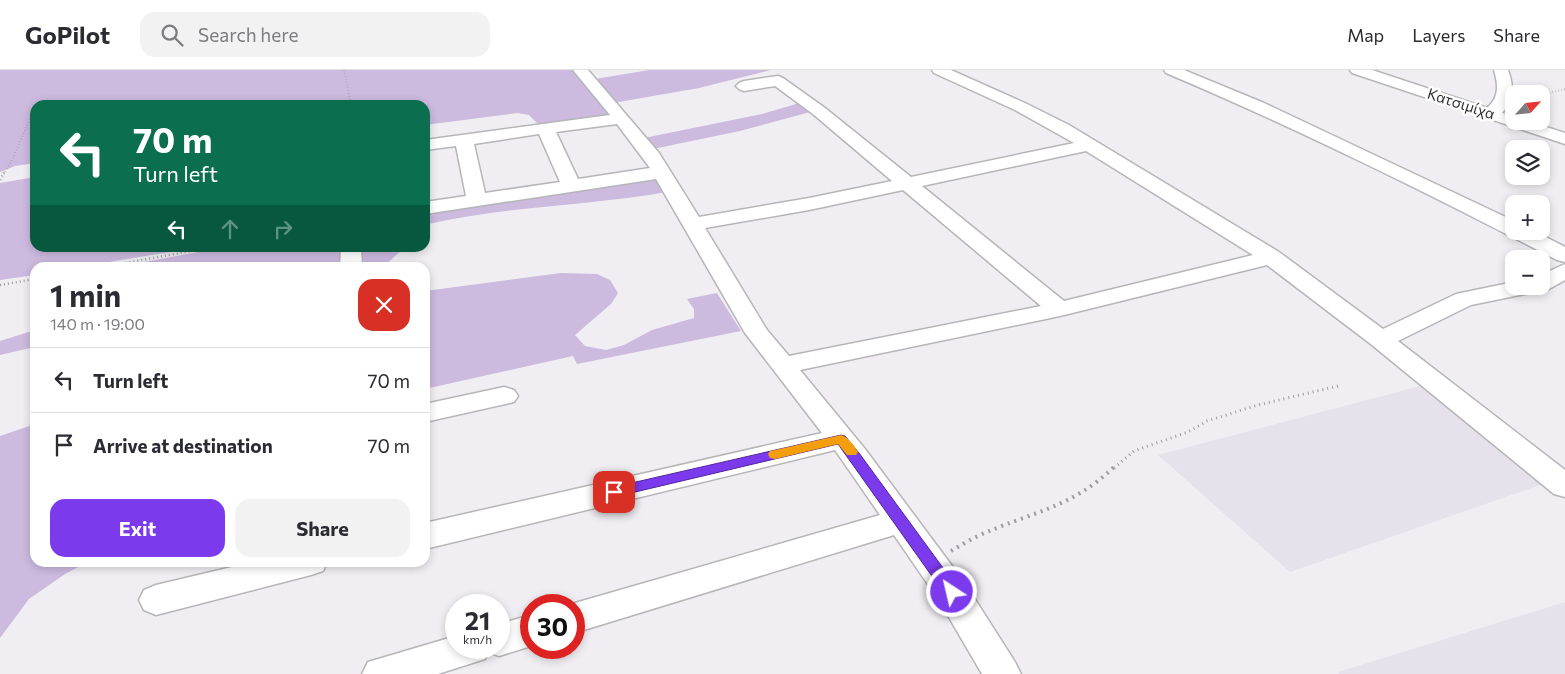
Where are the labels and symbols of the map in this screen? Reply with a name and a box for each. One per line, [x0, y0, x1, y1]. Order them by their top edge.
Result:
street label: Κατσιμίχα [1425, 84, 1497, 122]
north arrow [1505, 85, 1550, 130]
pin [593, 471, 635, 513]
position arrow [925, 565, 977, 617]
speed limit sign: 30 [520, 594, 585, 659]

